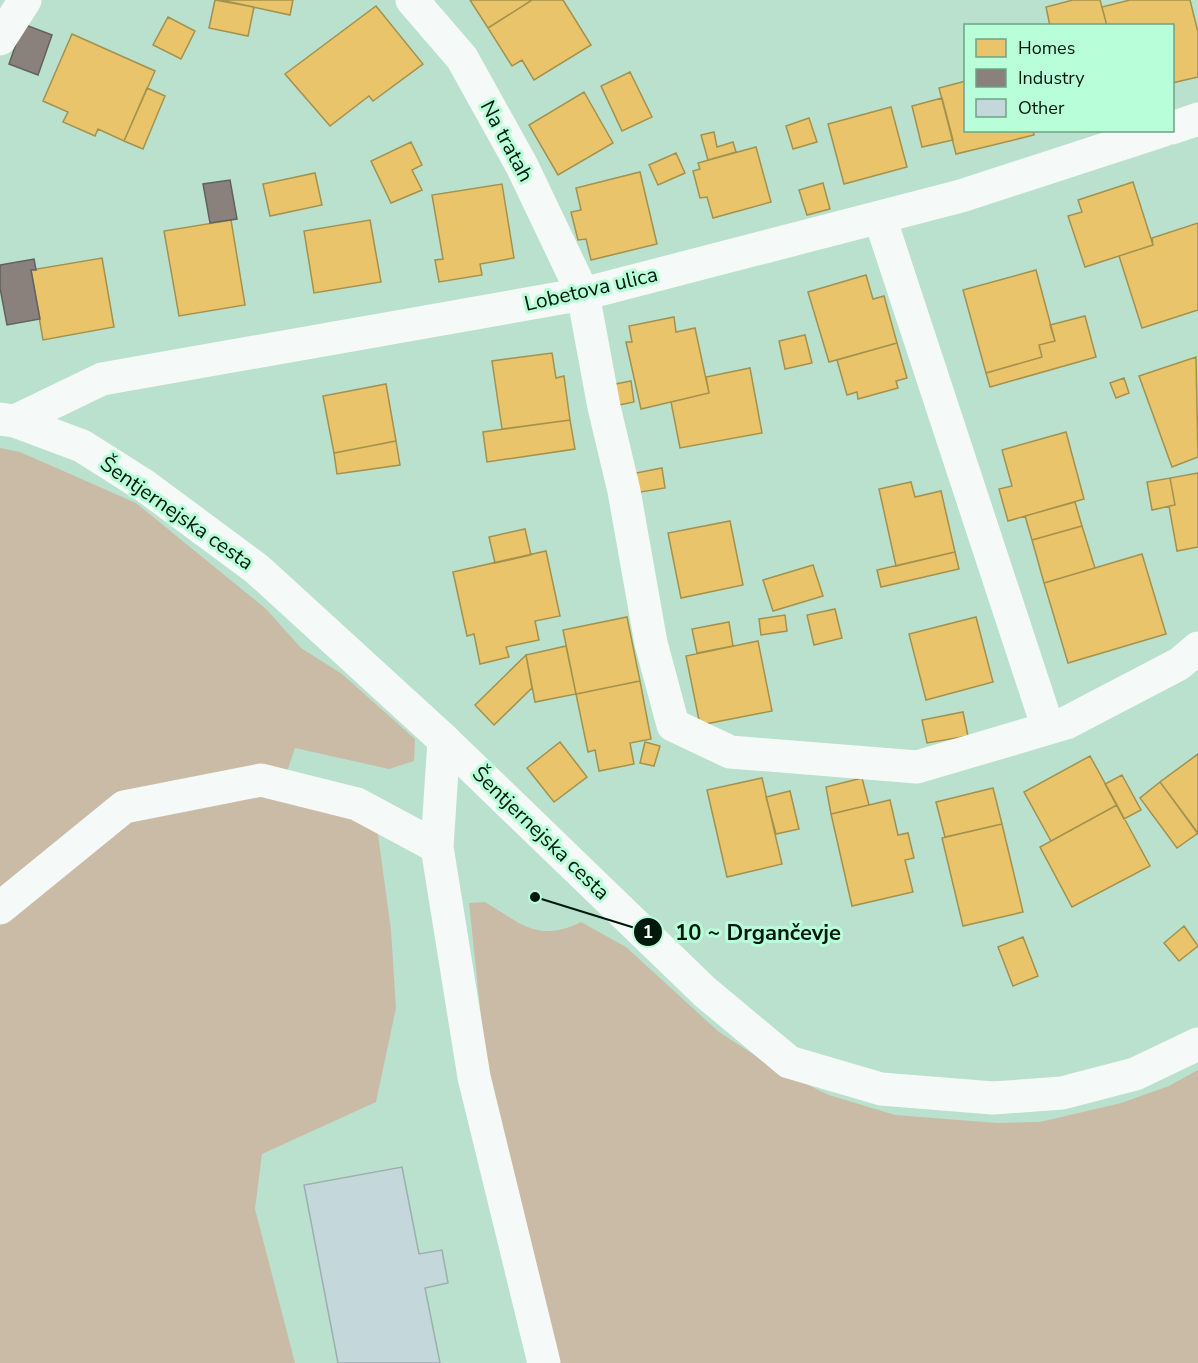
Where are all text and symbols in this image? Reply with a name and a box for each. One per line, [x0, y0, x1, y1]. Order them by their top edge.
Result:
legend [964, 24, 1174, 132]
text: Homes [1018, 36, 1075, 60]
text: Industry [1018, 66, 1085, 90]
street label: Na tratah [474, 95, 540, 187]
text: Other [1018, 96, 1065, 120]
street label: Lobetova ulica [522, 260, 660, 318]
street label: Šentjernejska cesta [95, 450, 259, 576]
street label: Šentjernejska cesta [466, 760, 616, 906]
callout: 10 ~ Drgančevje [633, 912, 853, 952]
text: 10 ~ Drgančevje [675, 918, 841, 948]
text: 1 [643, 920, 653, 944]

